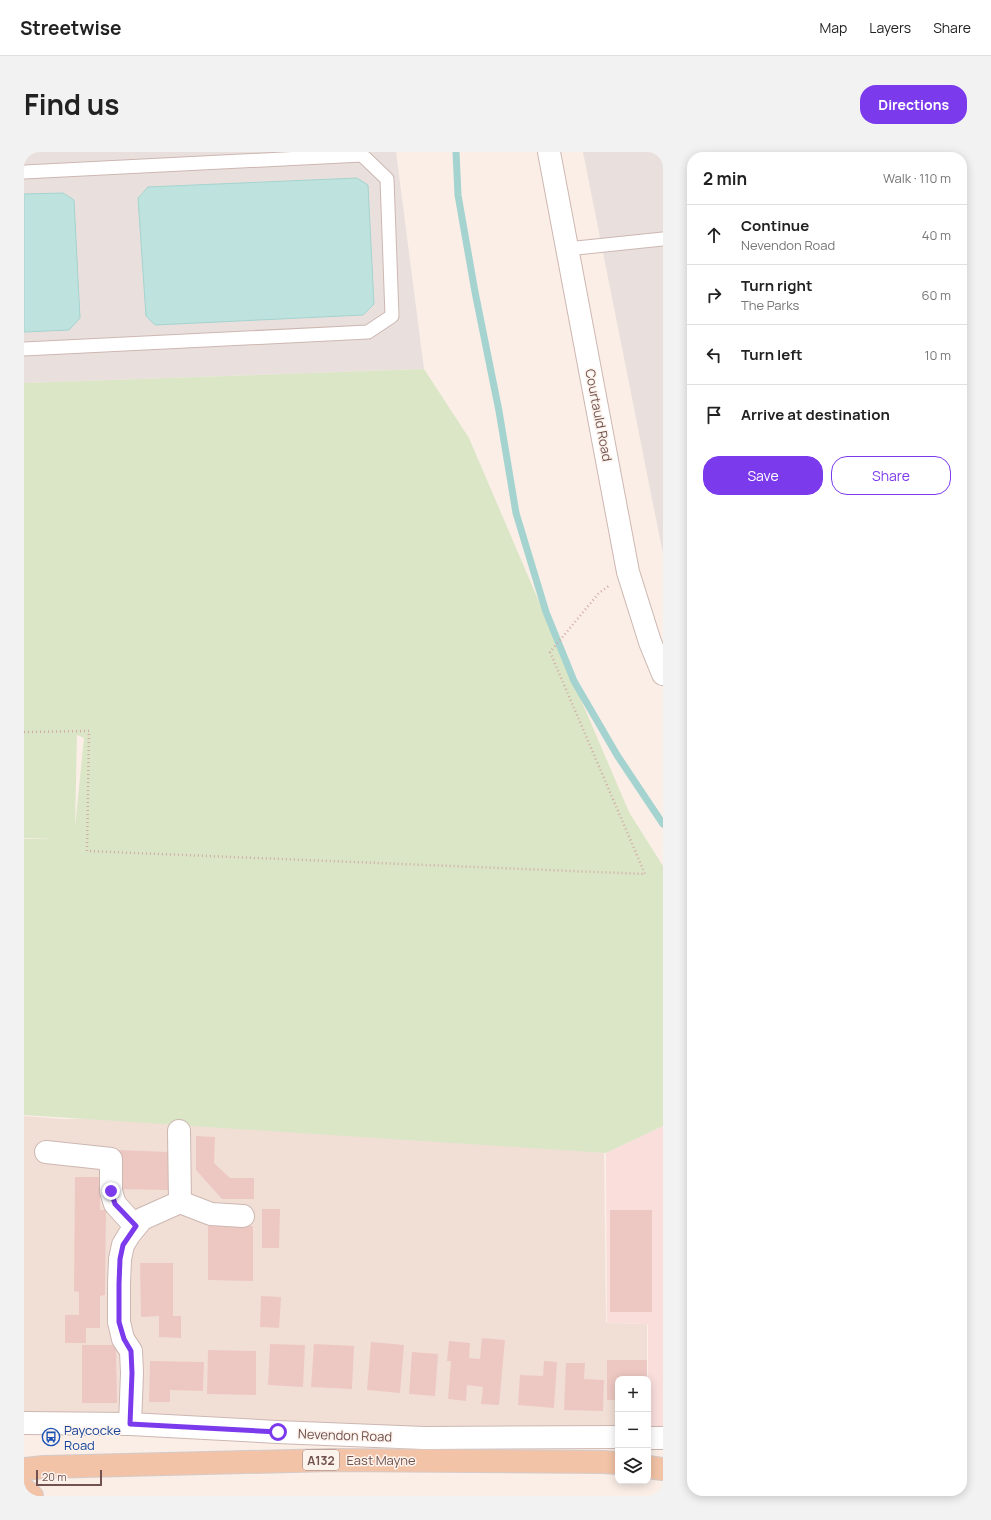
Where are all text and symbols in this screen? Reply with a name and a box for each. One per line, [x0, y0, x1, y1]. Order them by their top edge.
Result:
text: Streetwise [20, 15, 122, 41]
text: Map [819, 18, 847, 37]
text: Layers [869, 18, 911, 37]
text: Share [933, 18, 971, 37]
text: Find us [24, 85, 119, 123]
button: Directions [860, 85, 967, 124]
text: 2 min [703, 167, 747, 190]
text: Walk · 110 m [883, 169, 951, 187]
text: Continue [741, 215, 809, 236]
icon: ahead [703, 224, 725, 246]
text: 40 m [922, 226, 951, 244]
text: Nevendon Road [741, 236, 835, 254]
text: Turn right [741, 275, 812, 296]
icon: right [703, 284, 725, 306]
text: 60 m [921, 286, 951, 304]
text: The Parks [741, 296, 799, 314]
icon: left [703, 344, 725, 366]
text: Turn left [741, 344, 803, 365]
text: 10 m [924, 346, 951, 364]
street label: Courtauld Road [581, 367, 617, 463]
icon: arrive [703, 404, 725, 426]
text: Arrive at destination [741, 404, 890, 425]
button: Save [703, 456, 823, 495]
button: Share [831, 456, 951, 495]
route end [102, 1182, 120, 1200]
map controls [615, 1376, 651, 1484]
button: + [615, 1376, 651, 1412]
button: − [615, 1412, 651, 1448]
place label: Paycocke Road [64, 1421, 121, 1454]
route start [269, 1423, 287, 1441]
street label: Nevendon Road [298, 1424, 392, 1446]
bus stop icon: Paycocke Road [41, 1427, 61, 1447]
button: layers [615, 1448, 651, 1484]
road number: A132 [303, 1450, 339, 1470]
street label: East Mayne [346, 1451, 416, 1469]
scale bar [36, 1468, 102, 1487]
text: 20 m [42, 1469, 67, 1484]

